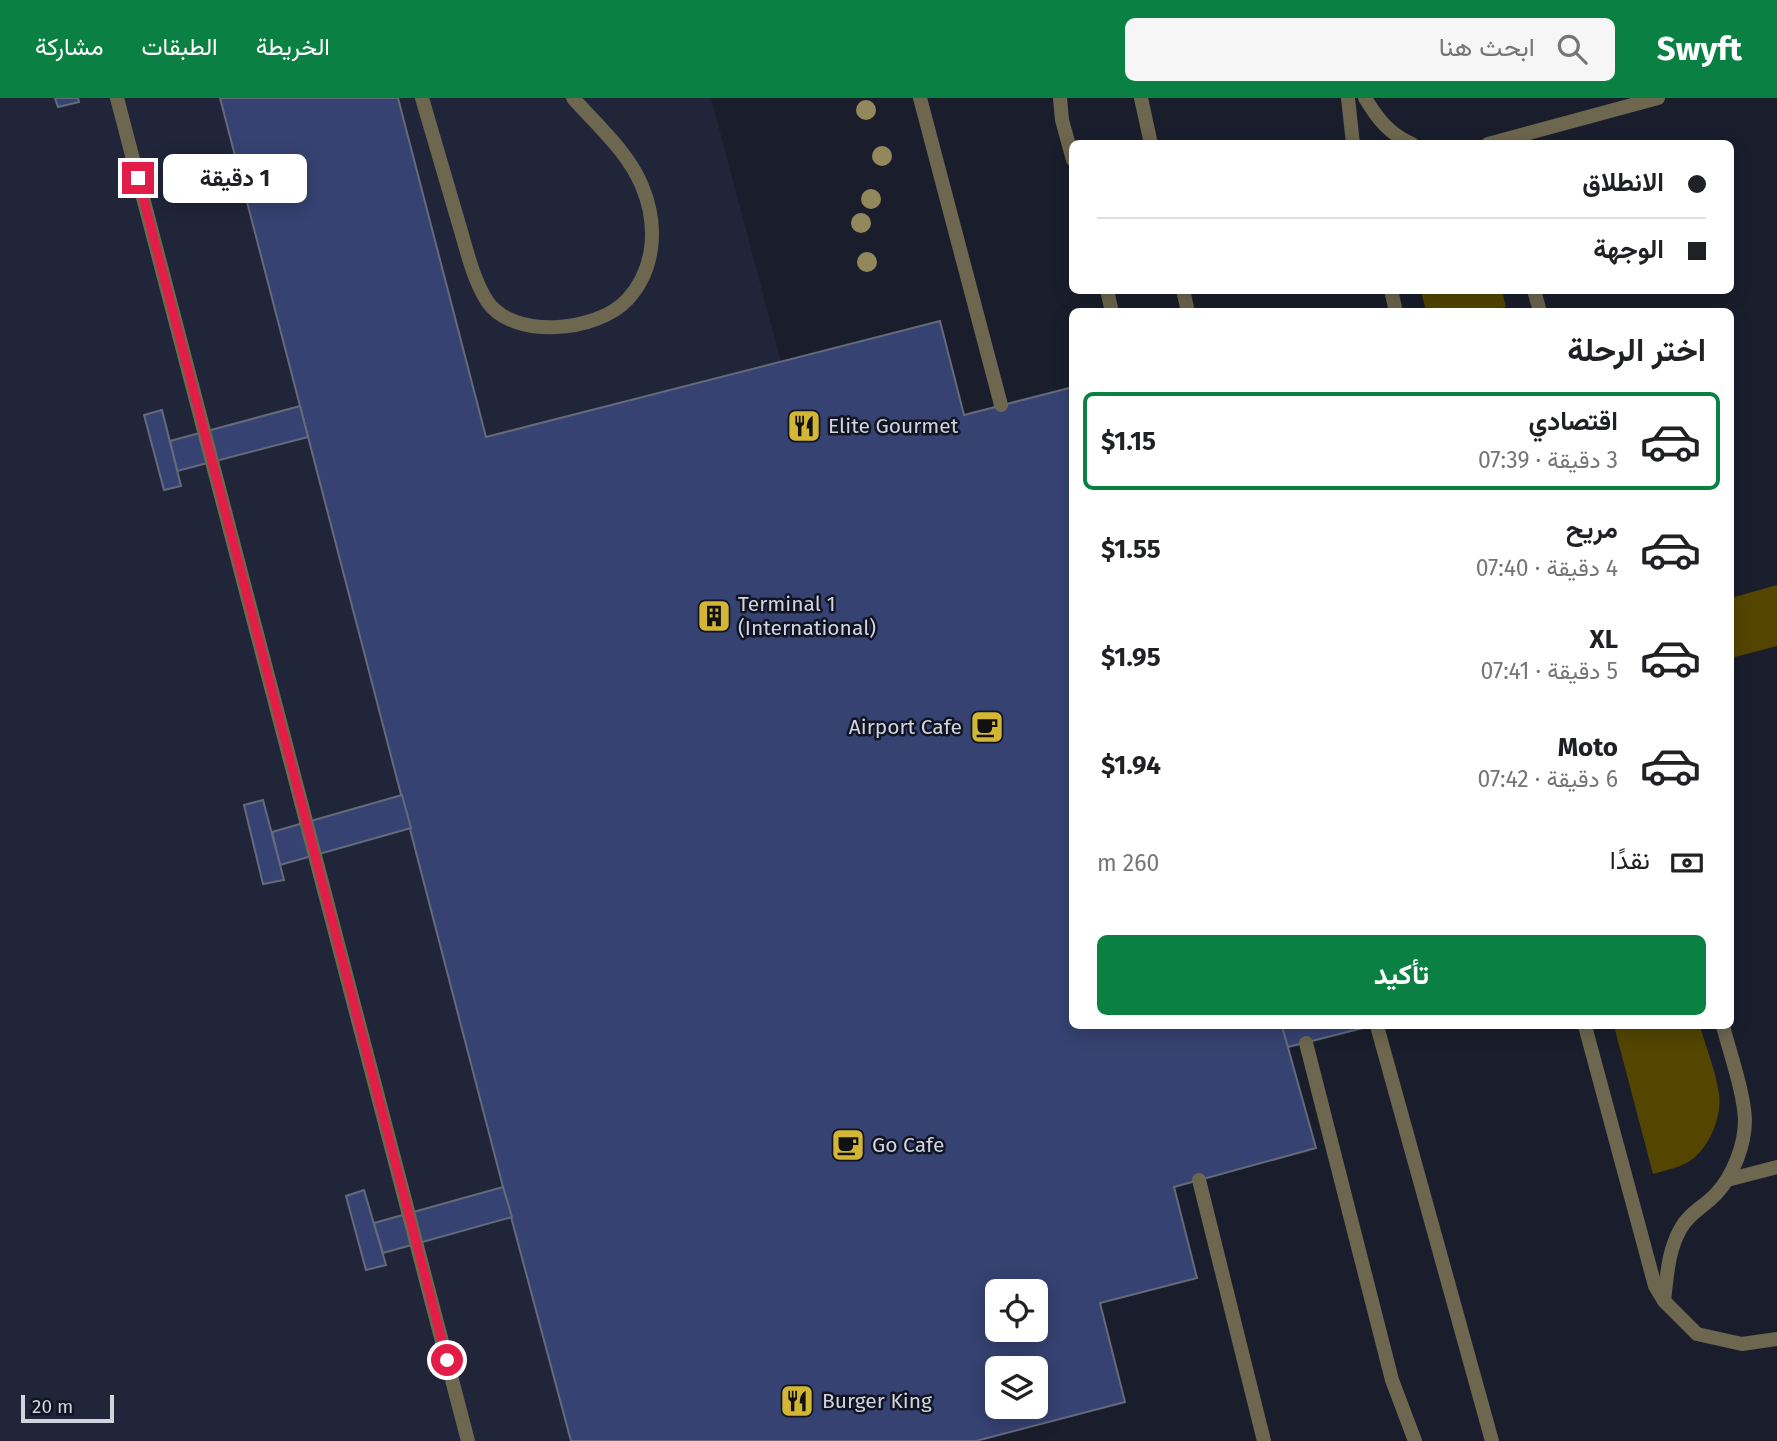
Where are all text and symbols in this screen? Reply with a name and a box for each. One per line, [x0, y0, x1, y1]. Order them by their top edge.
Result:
search box [1125, 18, 1615, 81]
text: Swyft [1657, 29, 1742, 69]
icon: search [1553, 30, 1591, 68]
text: ابحث هنا [1439, 32, 1535, 63]
text: مشاركة [35, 33, 103, 61]
text: الطبقات [141, 33, 218, 61]
text: الخريطة [256, 33, 330, 61]
callout: 1 دقيقة [162, 154, 306, 202]
route end [122, 162, 154, 194]
text: 1 دقيقة [200, 164, 270, 192]
text: الانطلاق [1582, 167, 1664, 198]
text: الوجهة [1593, 234, 1664, 265]
text: اختر الرحلة [1567, 331, 1706, 369]
text: اقتصادي [1529, 406, 1618, 437]
restaurant icon: Elite Gourmet [785, 407, 823, 445]
icon: car [1639, 410, 1702, 473]
place label: Elite Gourmet [828, 413, 959, 439]
text: $1.15 [1101, 426, 1156, 457]
text: 3 دقيقة · 07:39 [1478, 446, 1618, 474]
text: مريح [1566, 514, 1618, 545]
icon: car [1639, 518, 1702, 581]
text: $1.55 [1101, 534, 1161, 565]
text: 4 دقيقة · 07:40 [1476, 554, 1618, 582]
place label: Terminal 1 (International) [738, 591, 876, 641]
building icon: Terminal 1 (International) [695, 597, 733, 635]
text: XL [1590, 624, 1618, 655]
icon: car [1639, 626, 1702, 689]
text: $1.95 [1101, 642, 1161, 673]
text: 5 دقيقة · 07:41 [1481, 657, 1618, 685]
cafe icon: Airport Cafe [968, 708, 1006, 746]
place label: Airport Cafe [849, 714, 962, 740]
text: Moto [1558, 732, 1618, 763]
icon: car [1639, 734, 1702, 797]
text: $1.94 [1101, 750, 1161, 781]
text: 6 دقيقة · 07:42 [1478, 765, 1618, 793]
icon: cash [1668, 844, 1706, 882]
text: نقدًا [1610, 845, 1650, 876]
text: 260 m [1097, 849, 1159, 877]
button: تأكيد [1097, 935, 1706, 1015]
cafe icon: Go Cafe [829, 1126, 867, 1164]
place label: Go Cafe [872, 1132, 944, 1158]
map controls [985, 1279, 1048, 1419]
button: locate [985, 1279, 1048, 1342]
route start [431, 1344, 463, 1376]
button: layers [985, 1356, 1048, 1419]
restaurant icon: Burger King [778, 1382, 816, 1420]
place label: Burger King [822, 1388, 932, 1414]
scale bar [21, 1392, 114, 1424]
text: 20 m [32, 1395, 73, 1418]

